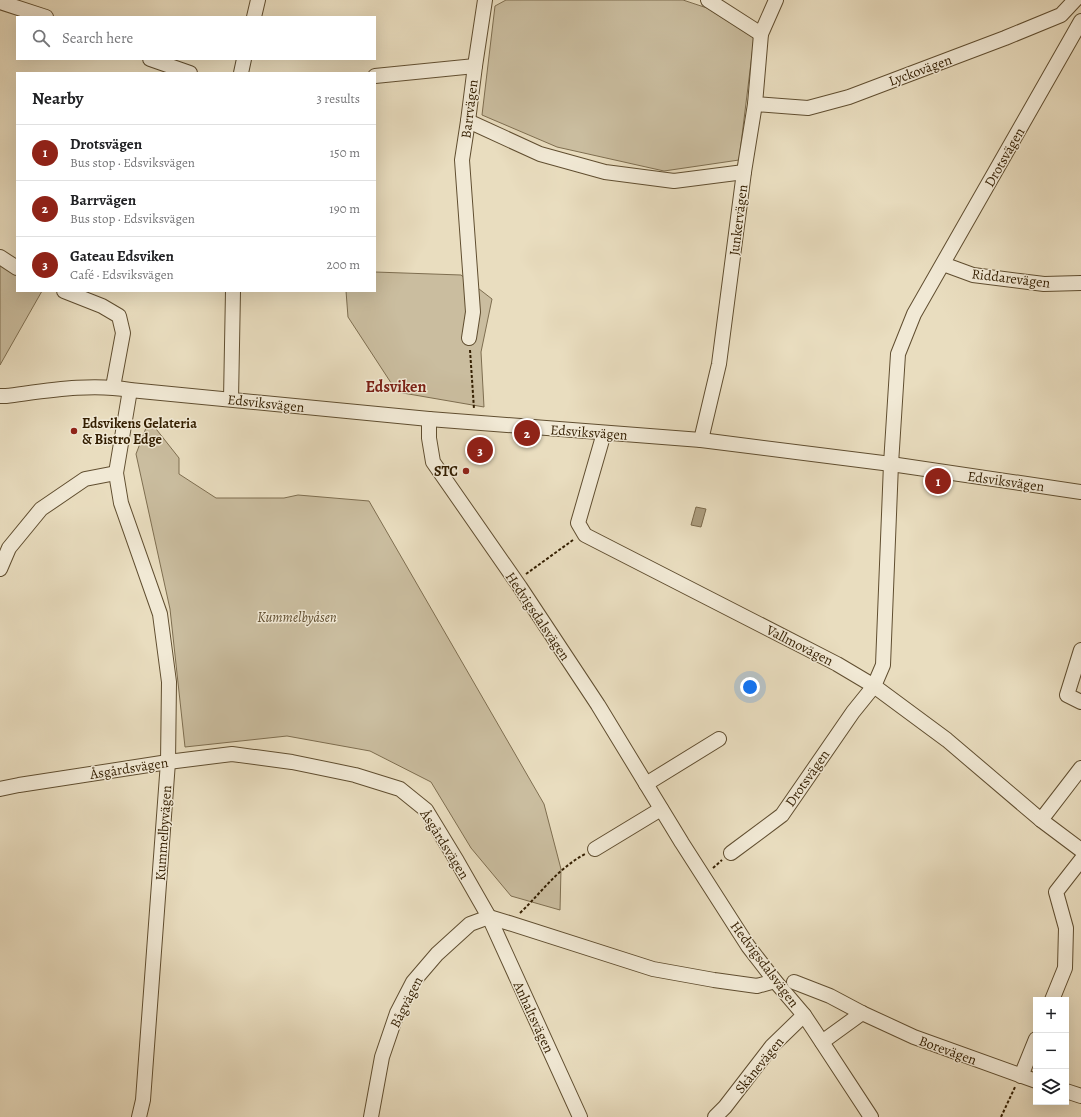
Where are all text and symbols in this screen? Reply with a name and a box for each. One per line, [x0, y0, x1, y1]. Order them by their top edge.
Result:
search box [16, 16, 376, 60]
icon: search [30, 27, 52, 49]
text: Search here [62, 28, 133, 48]
street label: Lyckovägen [886, 50, 955, 91]
street label: Barrvägen [456, 78, 483, 140]
text: Nearby [32, 87, 83, 110]
text: 3 results [316, 90, 360, 107]
street label: Drotsvägen [980, 124, 1029, 190]
text: Drotsvägen [70, 134, 142, 154]
text: 1 [43, 144, 47, 161]
text: 150 m [330, 144, 360, 161]
text: Bus stop · Edsviksvägen [70, 154, 195, 171]
street label: Junkervägen [725, 183, 752, 257]
text: Barrvägen [70, 190, 136, 210]
text: 2 [42, 200, 48, 217]
text: 190 m [329, 200, 360, 217]
text: Bus stop · Edsviksvägen [70, 210, 195, 227]
text: Gateau Edsviken [70, 246, 174, 266]
text: 3 [42, 256, 48, 273]
text: 200 m [327, 256, 360, 273]
street label: Riddarevägen [971, 264, 1052, 293]
text: Café · Edsviksvägen [70, 266, 174, 283]
district label: Edsviken [366, 376, 426, 398]
street label: Edsviksvägen [227, 390, 306, 417]
place label: Edsvikens Gelateria & Bistro Edge [82, 414, 197, 449]
pin: 2 [514, 418, 540, 448]
street label: Edsviksvägen [550, 420, 629, 445]
marker: Edsvikens Gelateria & Bistro Edge [69, 426, 79, 436]
pin: 3 [467, 435, 493, 465]
place label: STC [434, 462, 458, 481]
marker: STC [461, 466, 471, 476]
pin: 1 [925, 466, 951, 496]
street label: Edsviksvägen [966, 467, 1046, 496]
street label: Hedvigsdalsvägen [501, 568, 575, 665]
park label: Kummelbyåsen [257, 608, 337, 627]
street label: Vallmovägen [762, 620, 837, 671]
your location [740, 677, 760, 697]
street label: Drotsvägen [781, 746, 834, 811]
street label: Åsgårdsvägen [88, 753, 170, 784]
street label: Kummelbyvägen [151, 784, 176, 881]
street label: Åsgårdsvägen [415, 805, 474, 883]
street label: Hedvigsdalsvägen [726, 917, 804, 1012]
street label: Bågvägen [385, 973, 428, 1031]
street label: Anhaltsvägen [508, 978, 559, 1056]
map controls [1033, 997, 1069, 1105]
button: + [1033, 997, 1069, 1033]
street label: Borevägen [916, 1031, 980, 1070]
street label: Skånevägen [731, 1033, 788, 1098]
button: − [1033, 1033, 1069, 1069]
button: layers [1033, 1069, 1069, 1105]

